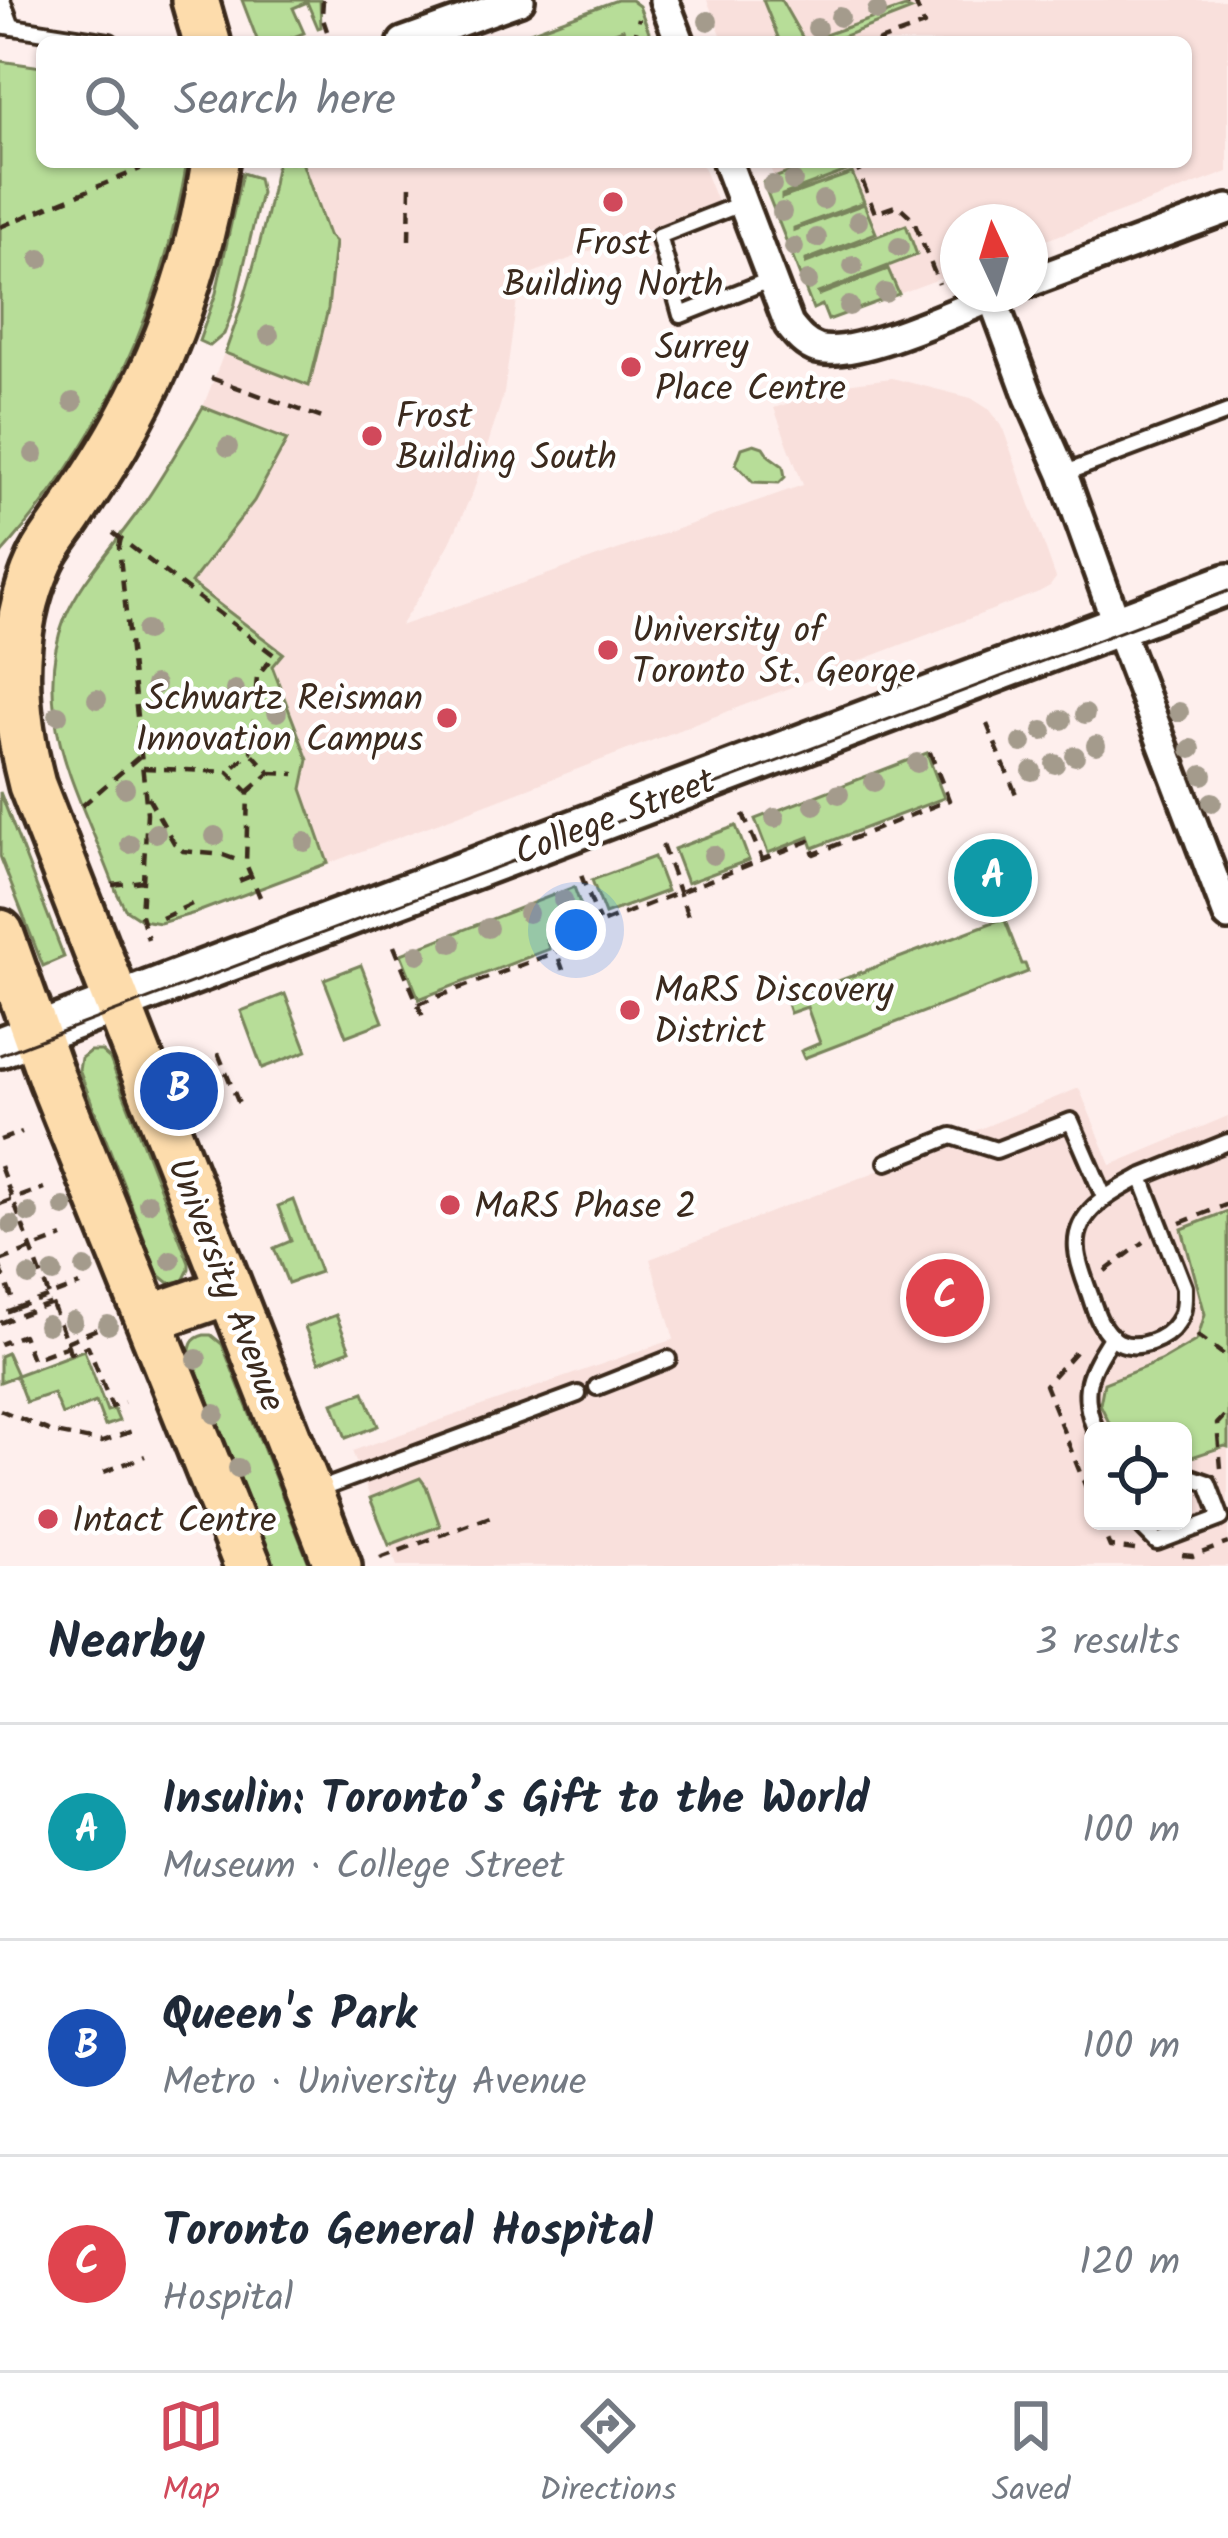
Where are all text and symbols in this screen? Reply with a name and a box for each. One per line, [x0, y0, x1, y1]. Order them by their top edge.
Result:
search box [36, 36, 1192, 168]
text: Search here [174, 66, 396, 138]
icon: search [78, 69, 144, 135]
marker: Frost Building North [600, 189, 626, 215]
north arrow [940, 204, 1048, 312]
place label: Frost Building North [503, 217, 723, 315]
place label: Surrey Place Centre [655, 321, 846, 419]
marker: Surrey Place Centre [618, 354, 644, 380]
place label: Frost Building South [396, 390, 617, 488]
marker: Frost Building South [359, 423, 385, 449]
place label: University of Toronto St. George [632, 604, 915, 702]
marker: University of Toronto St. George [595, 637, 621, 663]
place label: Schwartz Reisman Innovation Campus [136, 672, 423, 770]
marker: Schwartz Reisman Innovation Campus [434, 705, 460, 731]
street label: College Street [507, 754, 725, 883]
pin: A [954, 833, 1032, 923]
your location [546, 900, 606, 960]
place label: MaRS Discovery District [654, 964, 895, 1062]
marker: MaRS Discovery District [617, 997, 643, 1023]
pin: B [140, 1046, 218, 1136]
street label: University Avenue [150, 1150, 299, 1420]
place label: MaRS Phase 2 [474, 1180, 696, 1237]
marker: MaRS Phase 2 [437, 1192, 463, 1218]
pin: C [906, 1253, 984, 1343]
map controls [1084, 1422, 1192, 1530]
button: locate [1084, 1422, 1192, 1530]
place label: Intact Centre [72, 1494, 277, 1551]
marker: Intact Centre [35, 1506, 61, 1532]
text: Nearby [48, 1604, 205, 1685]
text: 3 results [1035, 1613, 1180, 1675]
text: Insulin: Toronto’s Gift to the World [162, 1765, 870, 1837]
text: A [75, 1801, 99, 1863]
text: 100 m [1082, 1801, 1180, 1863]
text: Museum · College Street [162, 1837, 564, 1899]
text: Queen's Park [162, 1981, 417, 2053]
text: B [75, 2017, 99, 2079]
text: 100 m [1082, 2017, 1180, 2079]
text: Metro · University Avenue [162, 2053, 587, 2115]
text: Toronto General Hospital [162, 2197, 653, 2269]
text: C [75, 2233, 99, 2295]
text: 120 m [1079, 2233, 1180, 2295]
text: Hospital [162, 2269, 293, 2331]
tab: Map [158, 2393, 224, 2518]
tab: Directions [539, 2393, 676, 2518]
tab: Saved [992, 2393, 1070, 2518]

